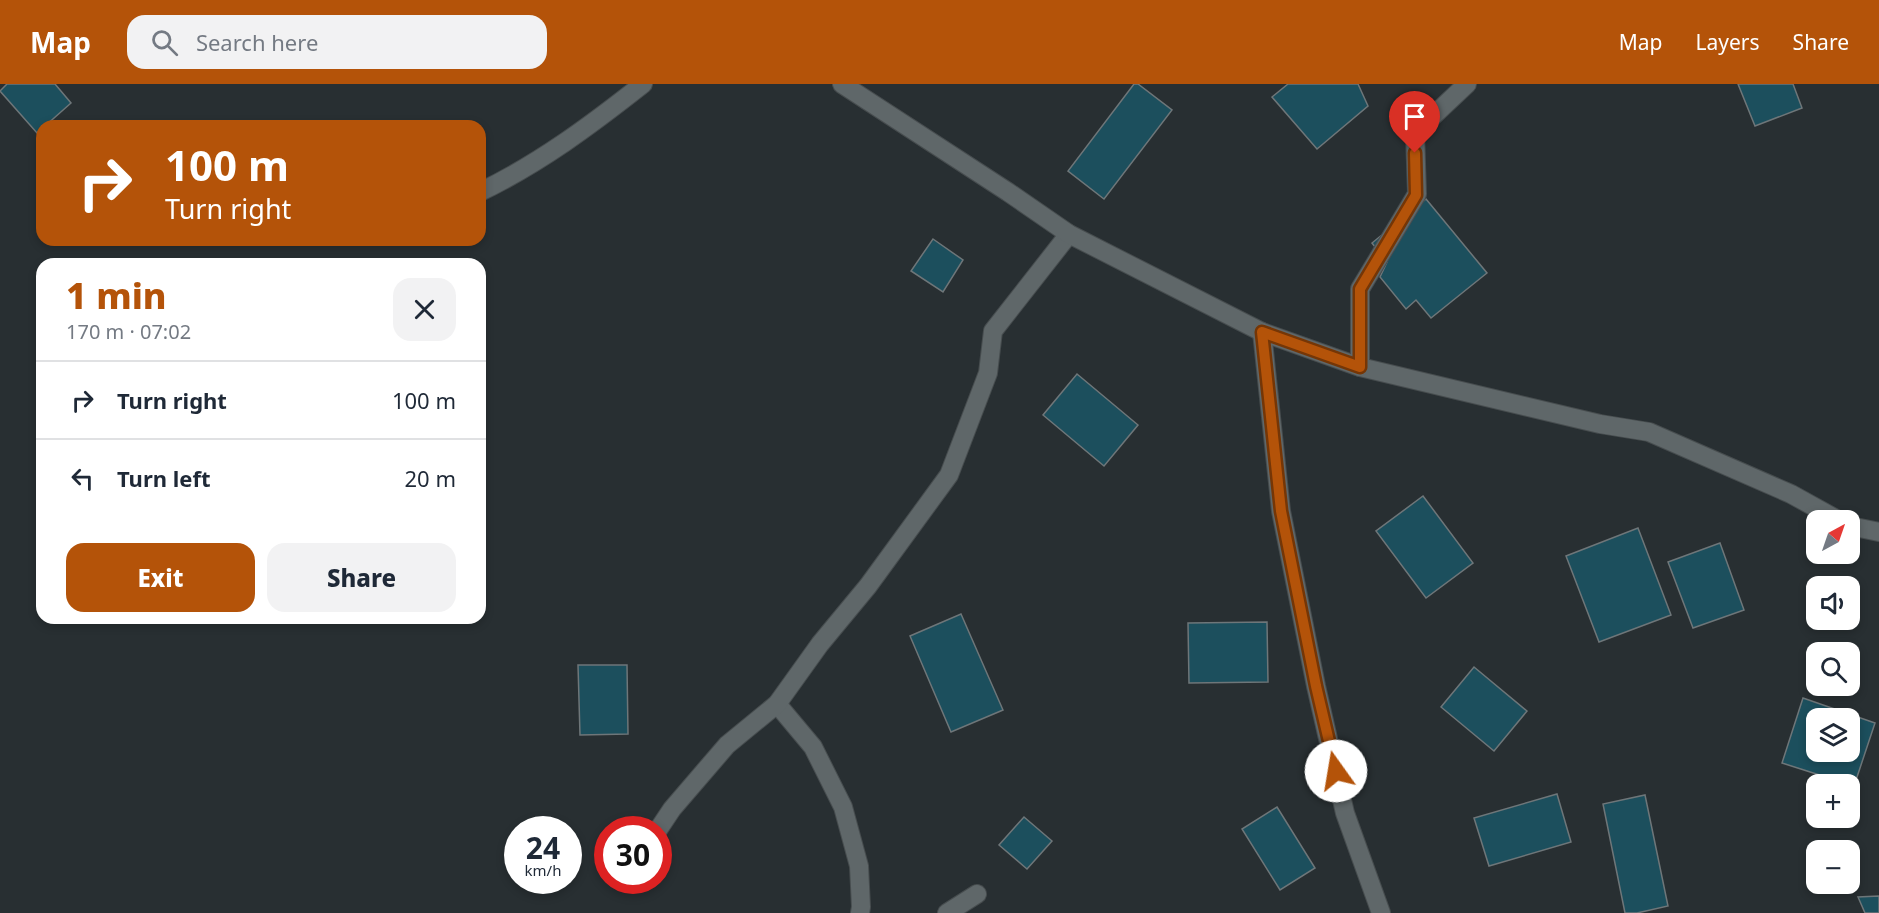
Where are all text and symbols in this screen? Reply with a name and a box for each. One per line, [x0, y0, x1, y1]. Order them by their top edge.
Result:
search box [127, 15, 547, 69]
text: Map [30, 23, 91, 61]
icon: search [148, 26, 181, 59]
text: Search here [196, 27, 318, 57]
text: Map [1619, 28, 1663, 56]
text: Layers [1696, 28, 1760, 56]
text: Share [1793, 28, 1849, 56]
pin [1389, 91, 1440, 153]
icon: arrive [1398, 100, 1431, 133]
text: 100 m [165, 136, 289, 193]
icon: right [66, 144, 144, 222]
text: Turn right [165, 190, 291, 227]
text: 1 min [66, 271, 167, 320]
button: close [393, 278, 456, 341]
text: 170 m · 07:02 [66, 318, 191, 345]
icon: right [66, 384, 99, 417]
text: Turn right [117, 385, 227, 415]
text: 100 m [392, 385, 456, 415]
icon: left [66, 462, 99, 495]
text: Turn left [117, 463, 211, 493]
text: 20 m [405, 463, 456, 493]
north arrow [1806, 510, 1860, 564]
map controls [1806, 510, 1860, 894]
button: Exit [66, 543, 255, 612]
button: Share [267, 543, 456, 612]
button: sound [1806, 576, 1860, 630]
button: search [1806, 642, 1860, 696]
button: layers [1806, 708, 1860, 762]
position arrow [1304, 739, 1368, 803]
button: + [1806, 774, 1860, 828]
speed limit sign: 30 [594, 816, 672, 894]
text: 24 [526, 827, 560, 868]
button: − [1806, 840, 1860, 894]
text: km/h [525, 860, 561, 880]

